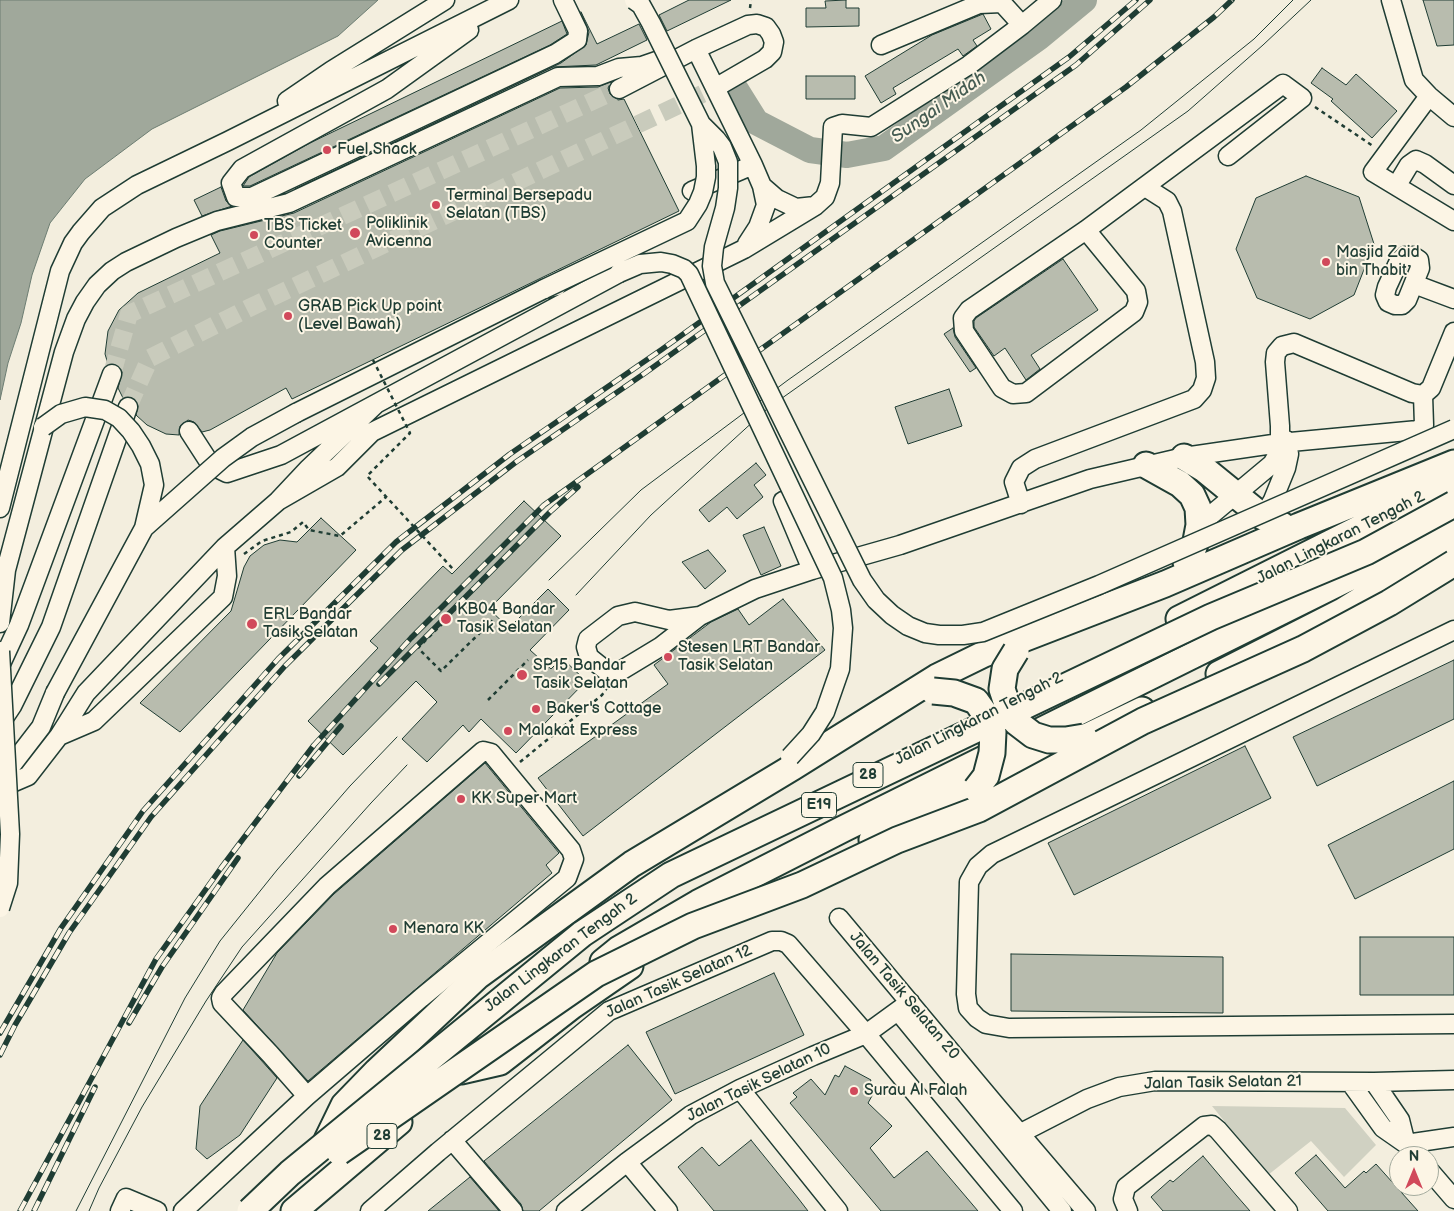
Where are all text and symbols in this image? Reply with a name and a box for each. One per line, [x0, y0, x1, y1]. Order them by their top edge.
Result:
water label: Sungai Midah [887, 67, 991, 149]
place label: Fuel Shack [337, 140, 417, 160]
marker: Fuel Shack [321, 144, 333, 156]
place label: Terminal Bersepadu Selatan (TBS) [446, 186, 592, 224]
marker: Terminal Bersepadu Selatan (TBS) [430, 199, 442, 211]
place label: Poliklinik Avicenna [366, 214, 432, 252]
place label: TBS Ticket Counter [264, 216, 342, 254]
marker: Poliklinik Avicenna [348, 226, 362, 240]
marker: TBS Ticket Counter [248, 229, 260, 241]
place label: Masjid Zaid bin Thabit [1336, 243, 1420, 281]
marker: Masjid Zaid bin Thabit [1320, 256, 1332, 268]
place label: GRAB Pick Up point (Level Bawah) [298, 297, 442, 335]
marker: GRAB Pick Up point (Level Bawah) [282, 310, 294, 322]
street label: Jalan Lingkaran Tengah 2 [1254, 487, 1428, 589]
place label: KB04 Bandar Tasik Selatan [457, 600, 555, 638]
place label: ERL Bandar Tasik Selatan [263, 605, 358, 643]
marker: KB04 Bandar Tasik Selatan [439, 612, 453, 626]
marker: ERL Bandar Tasik Selatan [245, 617, 259, 631]
place label: Stesen LRT Bandar Tasik Selatan [678, 638, 820, 676]
marker: Stesen LRT Bandar Tasik Selatan [662, 651, 674, 663]
place label: SP15 Bandar Tasik Selatan [533, 656, 628, 694]
marker: SP15 Bandar Tasik Selatan [515, 668, 529, 682]
street label: Jalan Lingkaran Tengah 2 [892, 668, 1066, 770]
place label: Baker's Cottage [546, 699, 662, 719]
marker: Baker's Cottage [530, 703, 542, 715]
place label: Malakat Express [518, 721, 637, 741]
marker: Malakat Express [502, 725, 514, 737]
road number: 28 [853, 762, 883, 788]
place label: KK Super Mart [471, 789, 577, 809]
road number: E19 [802, 792, 836, 818]
marker: KK Super Mart [455, 793, 467, 805]
street label: Jalan Lingkaran Tengah 2 [481, 889, 641, 1017]
place label: Menara KK [403, 919, 484, 939]
marker: Menara KK [387, 923, 399, 935]
street label: Jalan Tasik Selatan 20 [845, 928, 963, 1064]
street label: Jalan Tasik Selatan 12 [603, 941, 755, 1023]
street label: Jalan Tasik Selatan 10 [684, 1040, 834, 1126]
street label: Jalan Tasik Selatan 21 [1144, 1072, 1302, 1094]
place label: Surau Al Falah [864, 1081, 967, 1101]
marker: Surau Al Falah [848, 1085, 860, 1097]
road number: 28 [367, 1124, 397, 1148]
north arrow [1389, 1146, 1439, 1196]
text: N [1409, 1148, 1419, 1165]

